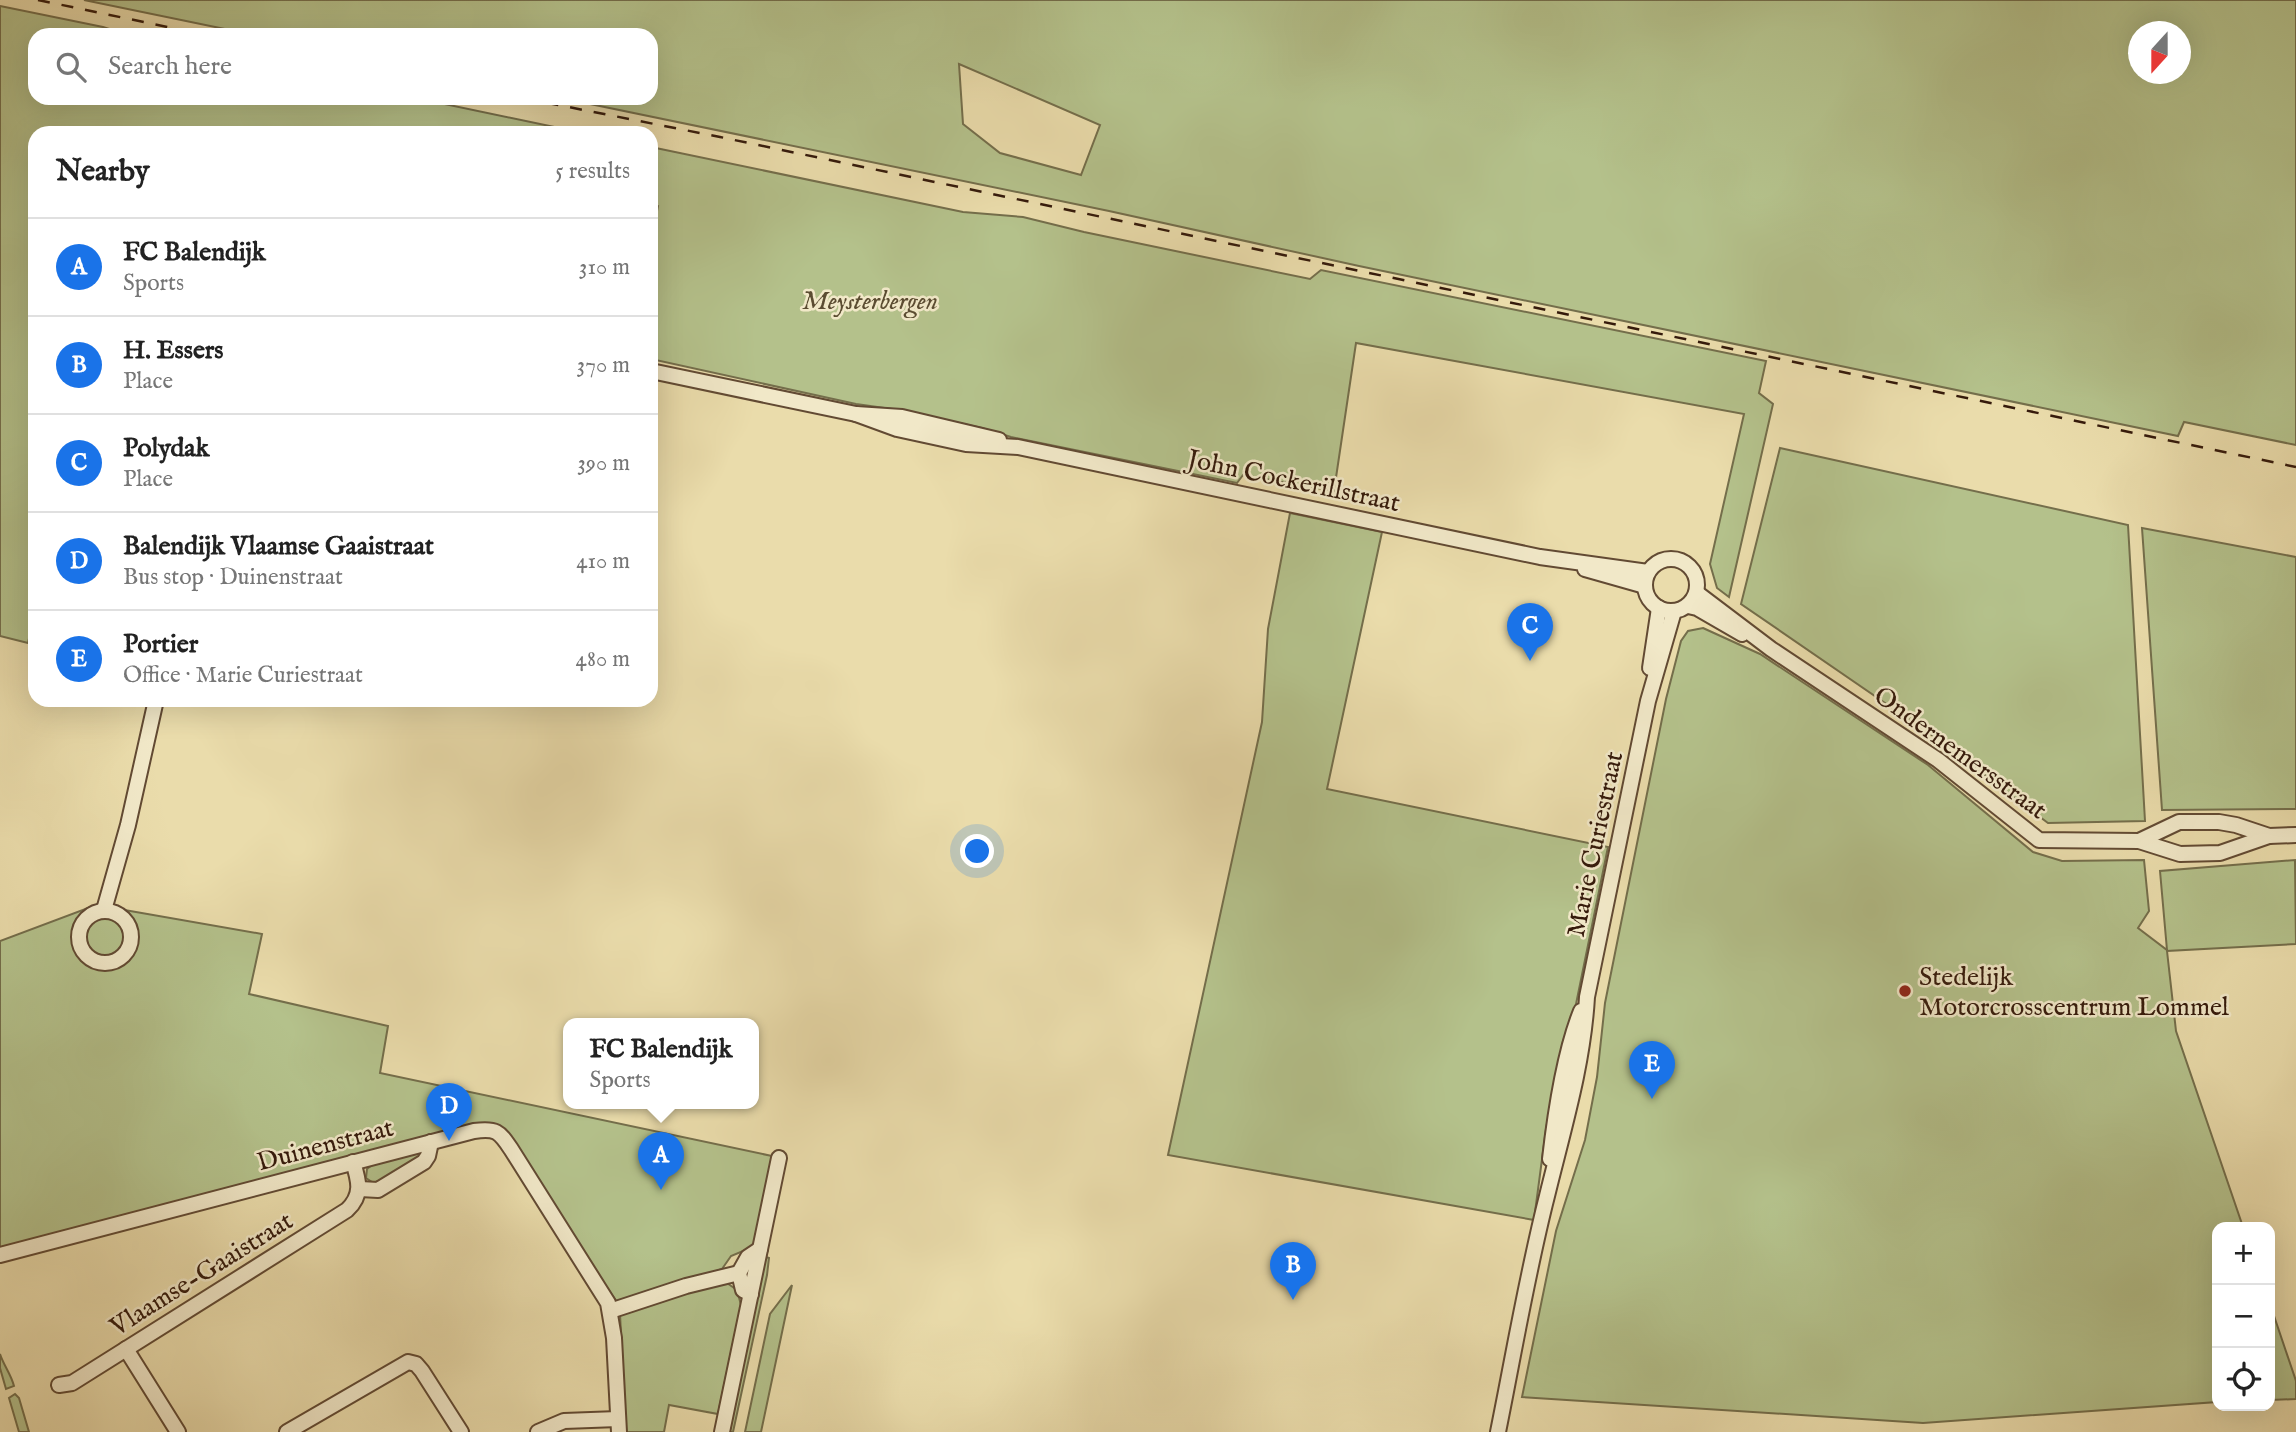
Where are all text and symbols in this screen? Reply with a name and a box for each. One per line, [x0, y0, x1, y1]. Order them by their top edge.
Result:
north arrow [2128, 21, 2191, 84]
search box [28, 28, 658, 105]
icon: search [52, 48, 90, 86]
text: Search here [108, 50, 232, 83]
text: Nearby [56, 153, 149, 191]
text: 5 results [555, 157, 630, 186]
text: FC Balendijk [123, 236, 266, 269]
text: A [71, 253, 87, 282]
text: 310 m [579, 253, 630, 282]
text: Sports [123, 269, 184, 298]
park label: Meysterbergen [802, 285, 938, 319]
text: H. Essers [123, 334, 224, 367]
text: B [71, 351, 87, 380]
text: 370 m [577, 351, 630, 380]
text: Place [123, 367, 173, 396]
text: Polydak [123, 432, 210, 465]
street label: John Cockerillstraat [1182, 442, 1403, 520]
text: C [71, 449, 87, 478]
text: 390 m [577, 449, 630, 478]
text: Place [123, 465, 173, 494]
text: Balendijk Vlaamse Gaaistraat [123, 530, 434, 563]
text: D [70, 547, 88, 576]
text: 410 m [576, 547, 630, 576]
text: Bus stop · Duinenstraat [123, 563, 343, 592]
pin: C [1507, 603, 1553, 661]
text: Portier [123, 628, 198, 661]
text: E [71, 645, 87, 674]
text: 480 m [576, 645, 630, 674]
text: Office · Marie Curiestraat [123, 661, 363, 690]
street label: Ondernemersstraat [1867, 679, 2053, 827]
street label: Marie Curiestraat [1560, 748, 1631, 940]
your location [960, 834, 994, 868]
place label: Stedelijk Motorcrosscentrum Lommel [1919, 961, 2230, 1024]
marker: Stedelijk Motorcrosscentrum Lommel [1897, 983, 1913, 999]
popup [563, 1018, 759, 1109]
text: FC Balendijk [590, 1033, 732, 1066]
pin: E [1629, 1041, 1675, 1099]
text: Sports [590, 1066, 651, 1095]
pin: D [426, 1083, 472, 1141]
street label: Duinenstraat [254, 1111, 397, 1179]
pin: A [638, 1132, 684, 1190]
street label: Vlaamse-Gaaistraat [103, 1205, 300, 1344]
map controls [2212, 1222, 2275, 1411]
button: + [2212, 1222, 2275, 1285]
pin: B [1270, 1242, 1316, 1300]
button: − [2212, 1285, 2275, 1348]
button: locate [2212, 1348, 2275, 1411]

